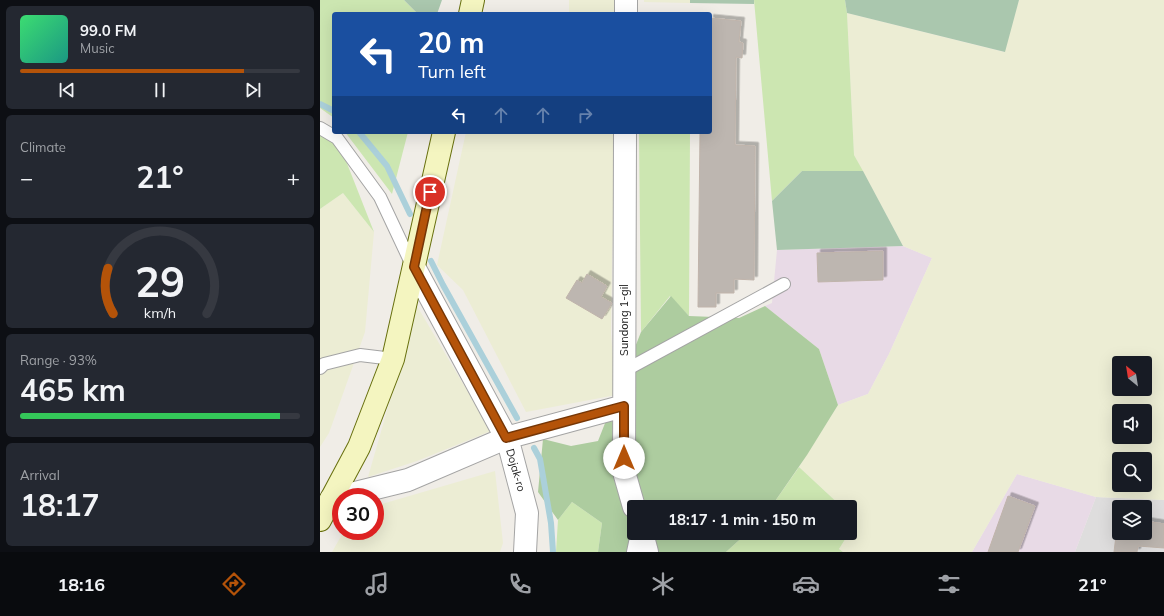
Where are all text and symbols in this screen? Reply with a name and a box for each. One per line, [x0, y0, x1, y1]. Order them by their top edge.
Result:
text: 99.0 FM [80, 21, 136, 40]
text: 20 m [418, 25, 484, 60]
icon: left [352, 28, 404, 80]
text: Music [80, 40, 115, 56]
text: Turn left [418, 60, 486, 83]
icon: previous [56, 79, 78, 101]
icon: pause [149, 79, 171, 101]
icon: next [242, 79, 264, 101]
icon: left [448, 104, 470, 126]
icon: ahead [490, 104, 512, 126]
icon: ahead [532, 104, 554, 126]
icon: right [574, 104, 596, 126]
text: Climate [20, 139, 66, 155]
text: 21° [136, 158, 184, 196]
text: − [20, 164, 33, 192]
text: + [287, 164, 300, 192]
pin [413, 175, 447, 209]
icon: arrive [419, 181, 441, 203]
text: 29 [135, 255, 185, 307]
street label: Sundong 1-gil [617, 284, 631, 356]
text: km/h [144, 304, 176, 322]
text: Range · 93% [20, 352, 97, 368]
north arrow [1112, 356, 1152, 396]
map controls [1112, 356, 1152, 540]
text: 465 km [20, 371, 126, 409]
button: sound [1112, 404, 1152, 444]
position arrow [603, 437, 645, 479]
street label: Dojak-ro [503, 447, 529, 493]
button: search [1112, 452, 1152, 492]
text: Arrival [20, 467, 60, 483]
text: 18:17 [20, 486, 99, 524]
speed limit sign: 30 [332, 488, 384, 540]
button: layers [1112, 500, 1152, 540]
text: 18:17 · 1 min · 150 m [668, 510, 816, 529]
icon: directions [220, 570, 248, 598]
icon: music [363, 570, 391, 598]
icon: phone [506, 570, 534, 598]
icon: climate [649, 570, 677, 598]
icon: car [792, 570, 820, 598]
icon: filters [935, 570, 963, 598]
text: 18:16 [57, 573, 105, 596]
text: 21° [1078, 573, 1106, 596]

